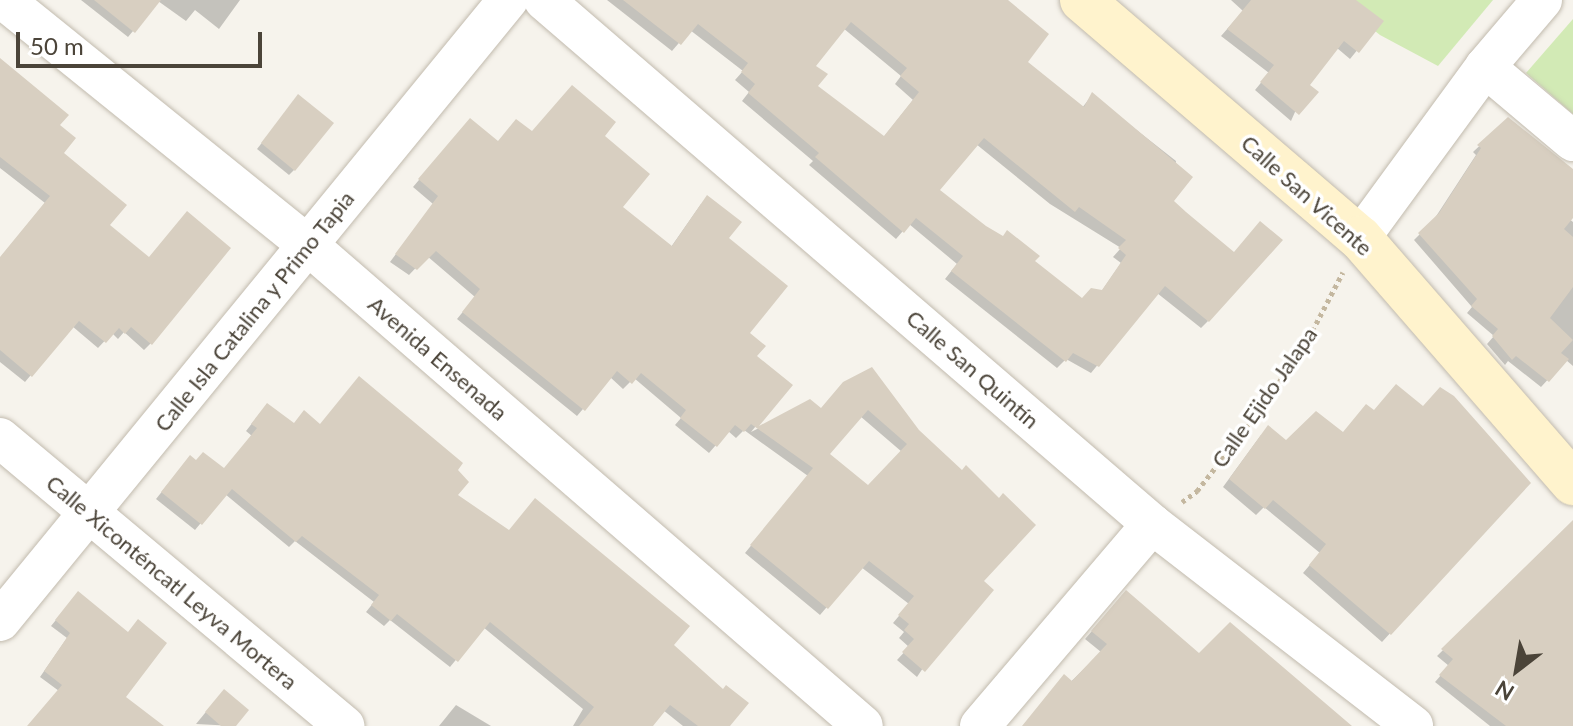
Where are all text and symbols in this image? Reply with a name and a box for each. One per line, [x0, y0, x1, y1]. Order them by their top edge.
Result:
scale bar [20, 16, 266, 66]
text: 50 m [30, 31, 84, 60]
street label: Calle San Vicente [1236, 129, 1378, 261]
street label: Calle Isla Catalina y Primo Tapia [148, 185, 360, 437]
street label: Avenida Ensenada [363, 291, 513, 425]
street label: Calle San Quintín [901, 304, 1045, 434]
street label: Calle Ejido Jalapa [1206, 321, 1322, 473]
street label: Calle Xiconténcatl Leyva Mortera [41, 469, 303, 695]
north arrow [1477, 630, 1557, 710]
text: N [1490, 675, 1519, 707]

